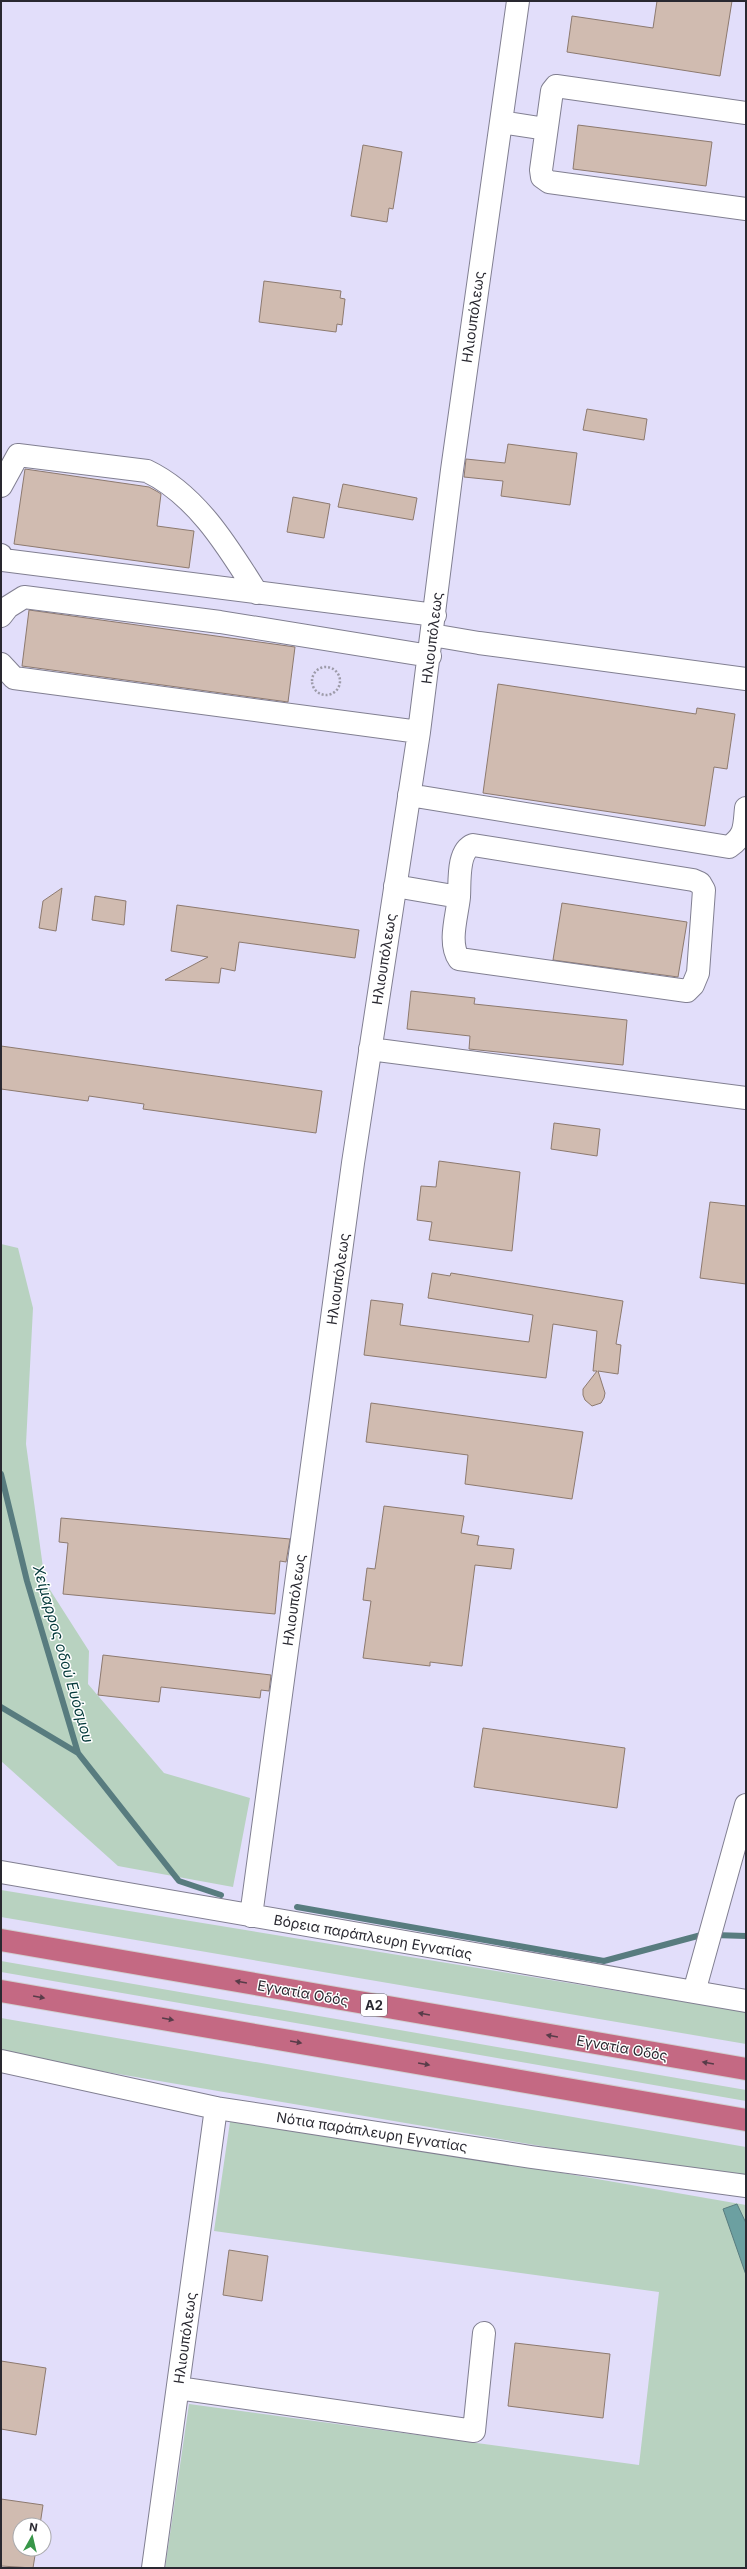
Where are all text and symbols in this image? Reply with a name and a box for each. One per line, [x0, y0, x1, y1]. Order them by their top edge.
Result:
street label: Ηλιουπόλεως [458, 270, 487, 364]
street label: Ηλιουπόλεως [417, 591, 446, 685]
street label: Ηλιουπόλεως [368, 912, 399, 1006]
street label: Ηλιουπόλεως [323, 1232, 352, 1326]
street label: Ηλιουπόλεως [279, 1553, 308, 1647]
water label: Χείμαρρος οδού Ευόσμου [29, 1562, 98, 1745]
street label: Βόρεια παράπλευρη Εγνατίας [272, 1911, 474, 1962]
street label: Εγνατία Οδός [256, 1976, 350, 2009]
one-way arrow [234, 1979, 247, 1985]
one-way arrow [33, 1994, 46, 2000]
road number: Α2 [361, 1994, 387, 2016]
one-way arrow [418, 2010, 430, 2016]
one-way arrow [161, 2017, 174, 2023]
street label: Εγνατία Οδός [575, 2031, 669, 2064]
one-way arrow [546, 2033, 558, 2039]
one-way arrow [290, 2039, 302, 2045]
one-way arrow [701, 2060, 714, 2066]
one-way arrow [418, 2061, 430, 2067]
street label: Νότια παράπλευρη Εγνατίας [275, 2108, 469, 2155]
street label: Ηλιουπόλεως [170, 2291, 199, 2385]
north arrow [12, 2517, 52, 2557]
text: N [28, 2520, 39, 2535]

